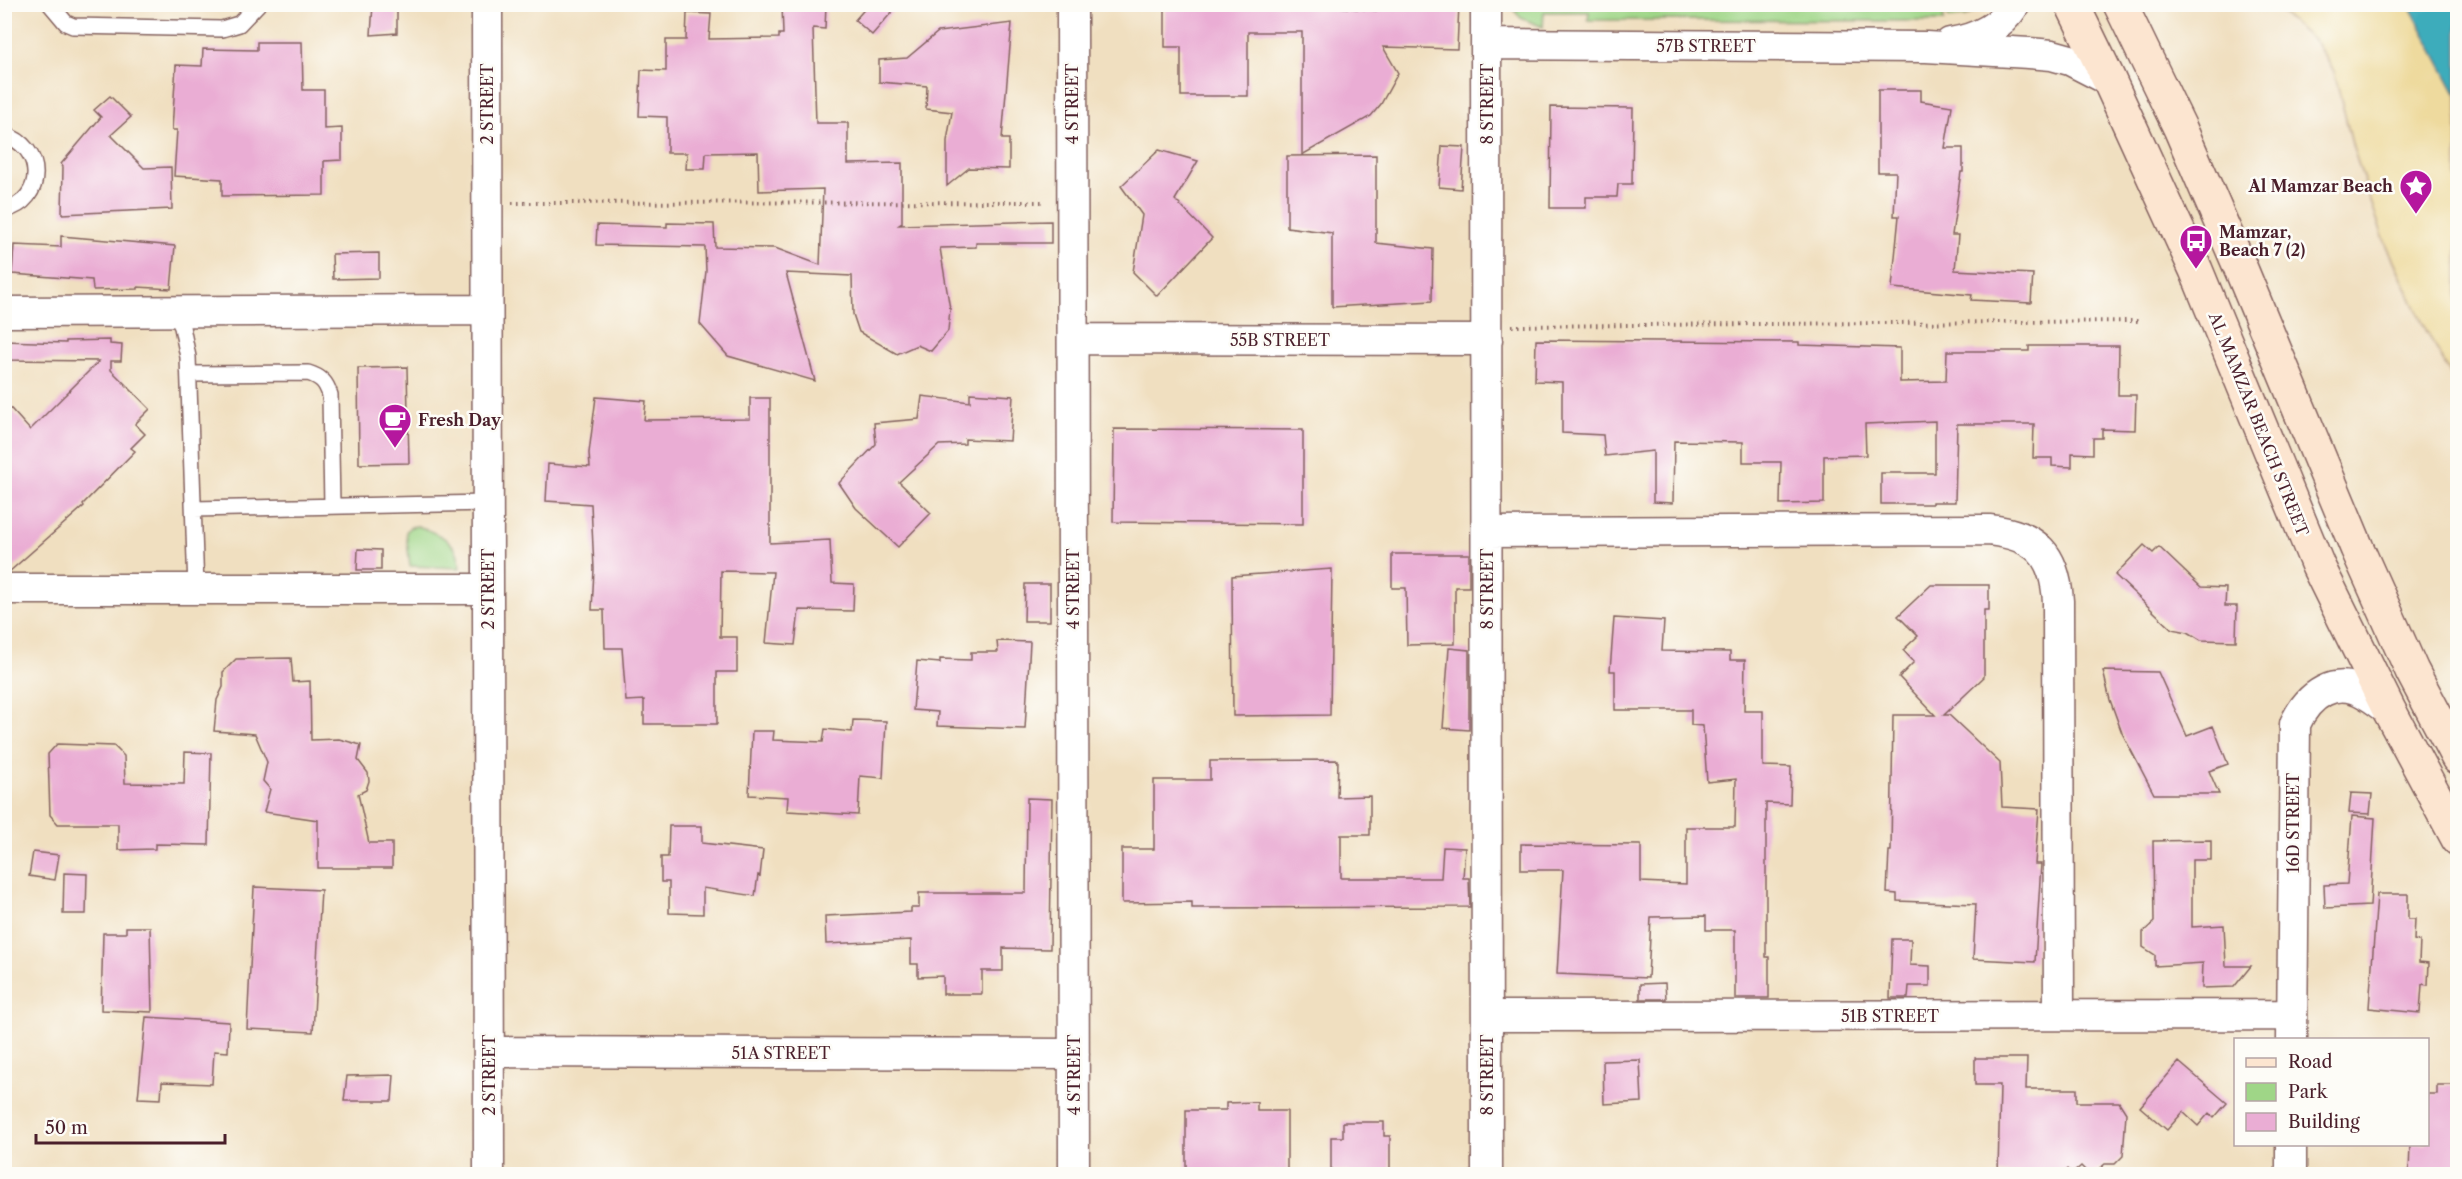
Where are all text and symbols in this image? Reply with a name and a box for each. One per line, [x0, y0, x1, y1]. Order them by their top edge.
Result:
street label: 57B STREET [1656, 36, 1756, 56]
street label: 8 STREET [1477, 63, 1497, 145]
street label: 2 STREET [477, 64, 497, 144]
street label: 4 STREET [1062, 64, 1082, 144]
place icon: Al Mamzar Beach [2398, 168, 2434, 215]
place label: Al Mamzar Beach [2247, 176, 2393, 196]
place label: Mamzar, Beach 7 (2) [2219, 222, 2305, 260]
bus stop icon: Mamzar, Beach 7 (2) [2178, 223, 2214, 270]
street label: AL MAMZAR BEACH STREET [2205, 308, 2313, 539]
street label: 55B STREET [1230, 330, 1330, 350]
cafe icon: Fresh Day [377, 402, 413, 449]
place label: Fresh Day [418, 410, 502, 430]
street label: 8 STREET [1477, 548, 1497, 630]
street label: 2 STREET [478, 549, 498, 629]
street label: 4 STREET [1063, 549, 1083, 629]
street label: 16D STREET [2283, 773, 2303, 873]
street label: 51B STREET [1841, 1006, 1939, 1026]
street label: 8 STREET [1477, 1034, 1497, 1116]
street label: 2 STREET [479, 1035, 499, 1115]
street label: 4 STREET [1064, 1035, 1084, 1115]
legend [2234, 1038, 2429, 1146]
street label: 51A STREET [732, 1043, 830, 1063]
text: Road [2288, 1051, 2333, 1073]
text: Park [2288, 1081, 2329, 1103]
scale bar [36, 1107, 225, 1145]
text: Building [2288, 1111, 2360, 1133]
text: 50 m [45, 1117, 88, 1139]

